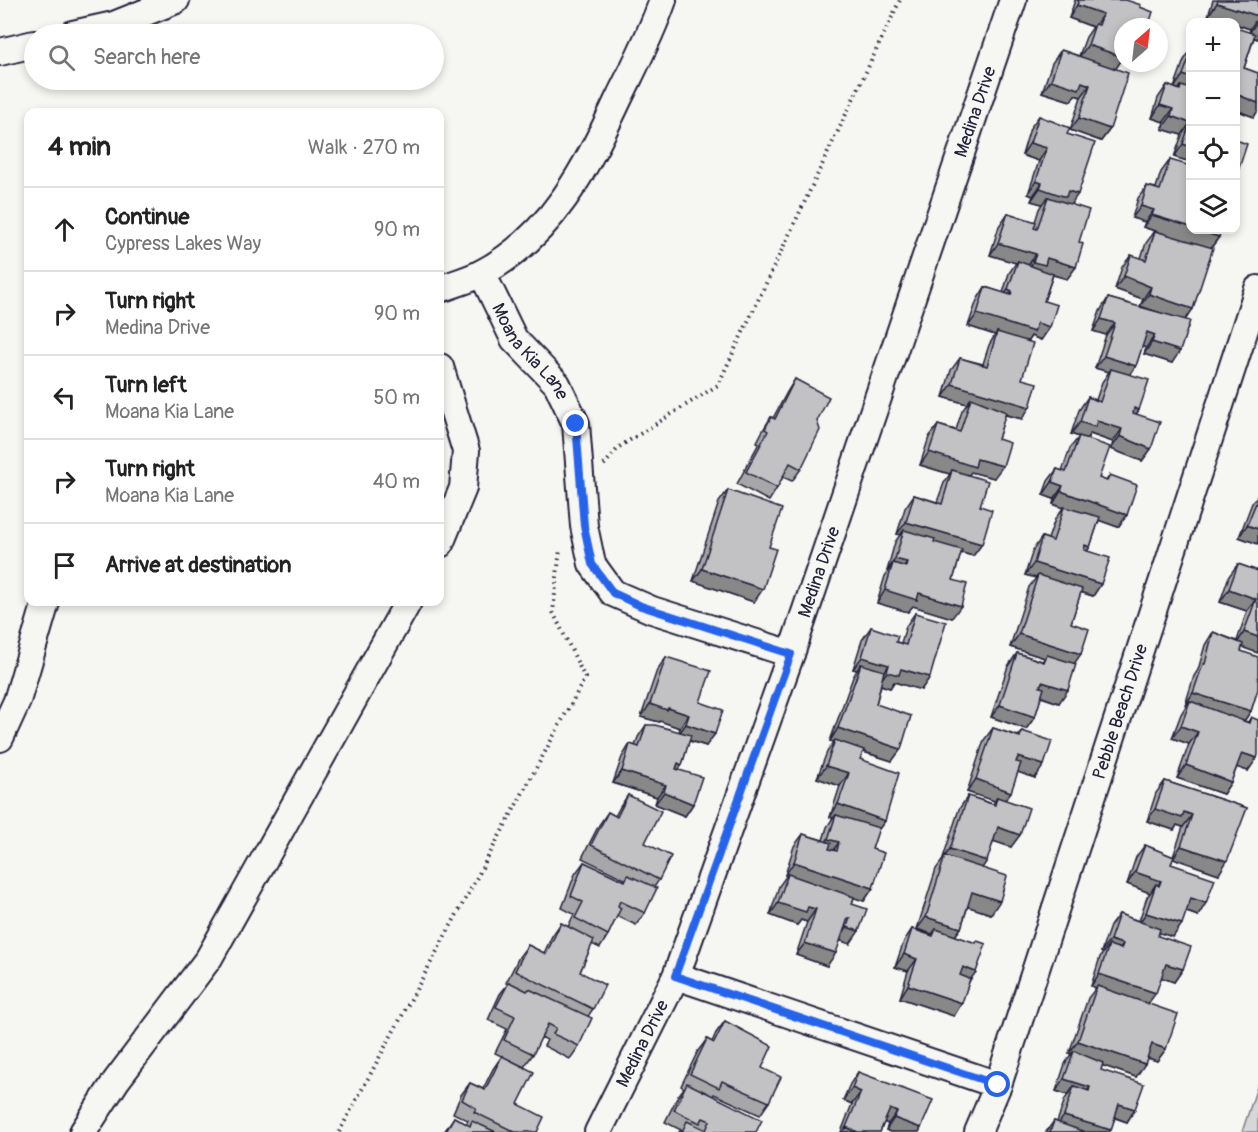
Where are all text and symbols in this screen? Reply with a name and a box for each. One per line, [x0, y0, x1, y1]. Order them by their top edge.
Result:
north arrow [1114, 18, 1168, 72]
map controls [1186, 18, 1240, 234]
button: + [1186, 18, 1240, 72]
search box [24, 24, 444, 90]
icon: search [45, 41, 78, 74]
text: Search here [93, 43, 200, 71]
street label: Medina Drive [949, 63, 1001, 160]
button: − [1186, 72, 1240, 126]
button: locate [1186, 126, 1240, 180]
text: 4 min [48, 131, 111, 163]
text: Walk · 270 m [308, 135, 420, 160]
button: layers [1186, 180, 1240, 234]
text: Continue [105, 203, 189, 231]
icon: ahead [48, 213, 81, 246]
text: 90 m [374, 217, 420, 242]
text: Cypress Lakes Way [105, 231, 261, 256]
text: Turn right [105, 287, 195, 315]
icon: right [48, 297, 81, 330]
street label: Moana Kia Lane [487, 299, 574, 403]
text: 90 m [374, 301, 420, 326]
text: Medina Drive [105, 315, 210, 340]
text: Turn left [105, 371, 187, 399]
icon: left [48, 381, 81, 414]
text: 50 m [373, 385, 420, 410]
text: Moana Kia Lane [105, 399, 234, 424]
route end [562, 410, 588, 436]
text: Turn right [105, 455, 195, 483]
icon: right [48, 465, 81, 498]
text: 40 m [373, 469, 420, 494]
text: Moana Kia Lane [105, 483, 234, 508]
street label: Medina Drive [793, 523, 845, 620]
icon: arrive [48, 549, 81, 582]
text: Arrive at destination [105, 551, 291, 579]
street label: Pebble Beach Drive [1087, 641, 1153, 782]
street label: Medina Drive [611, 996, 674, 1091]
route start [984, 1071, 1010, 1097]

